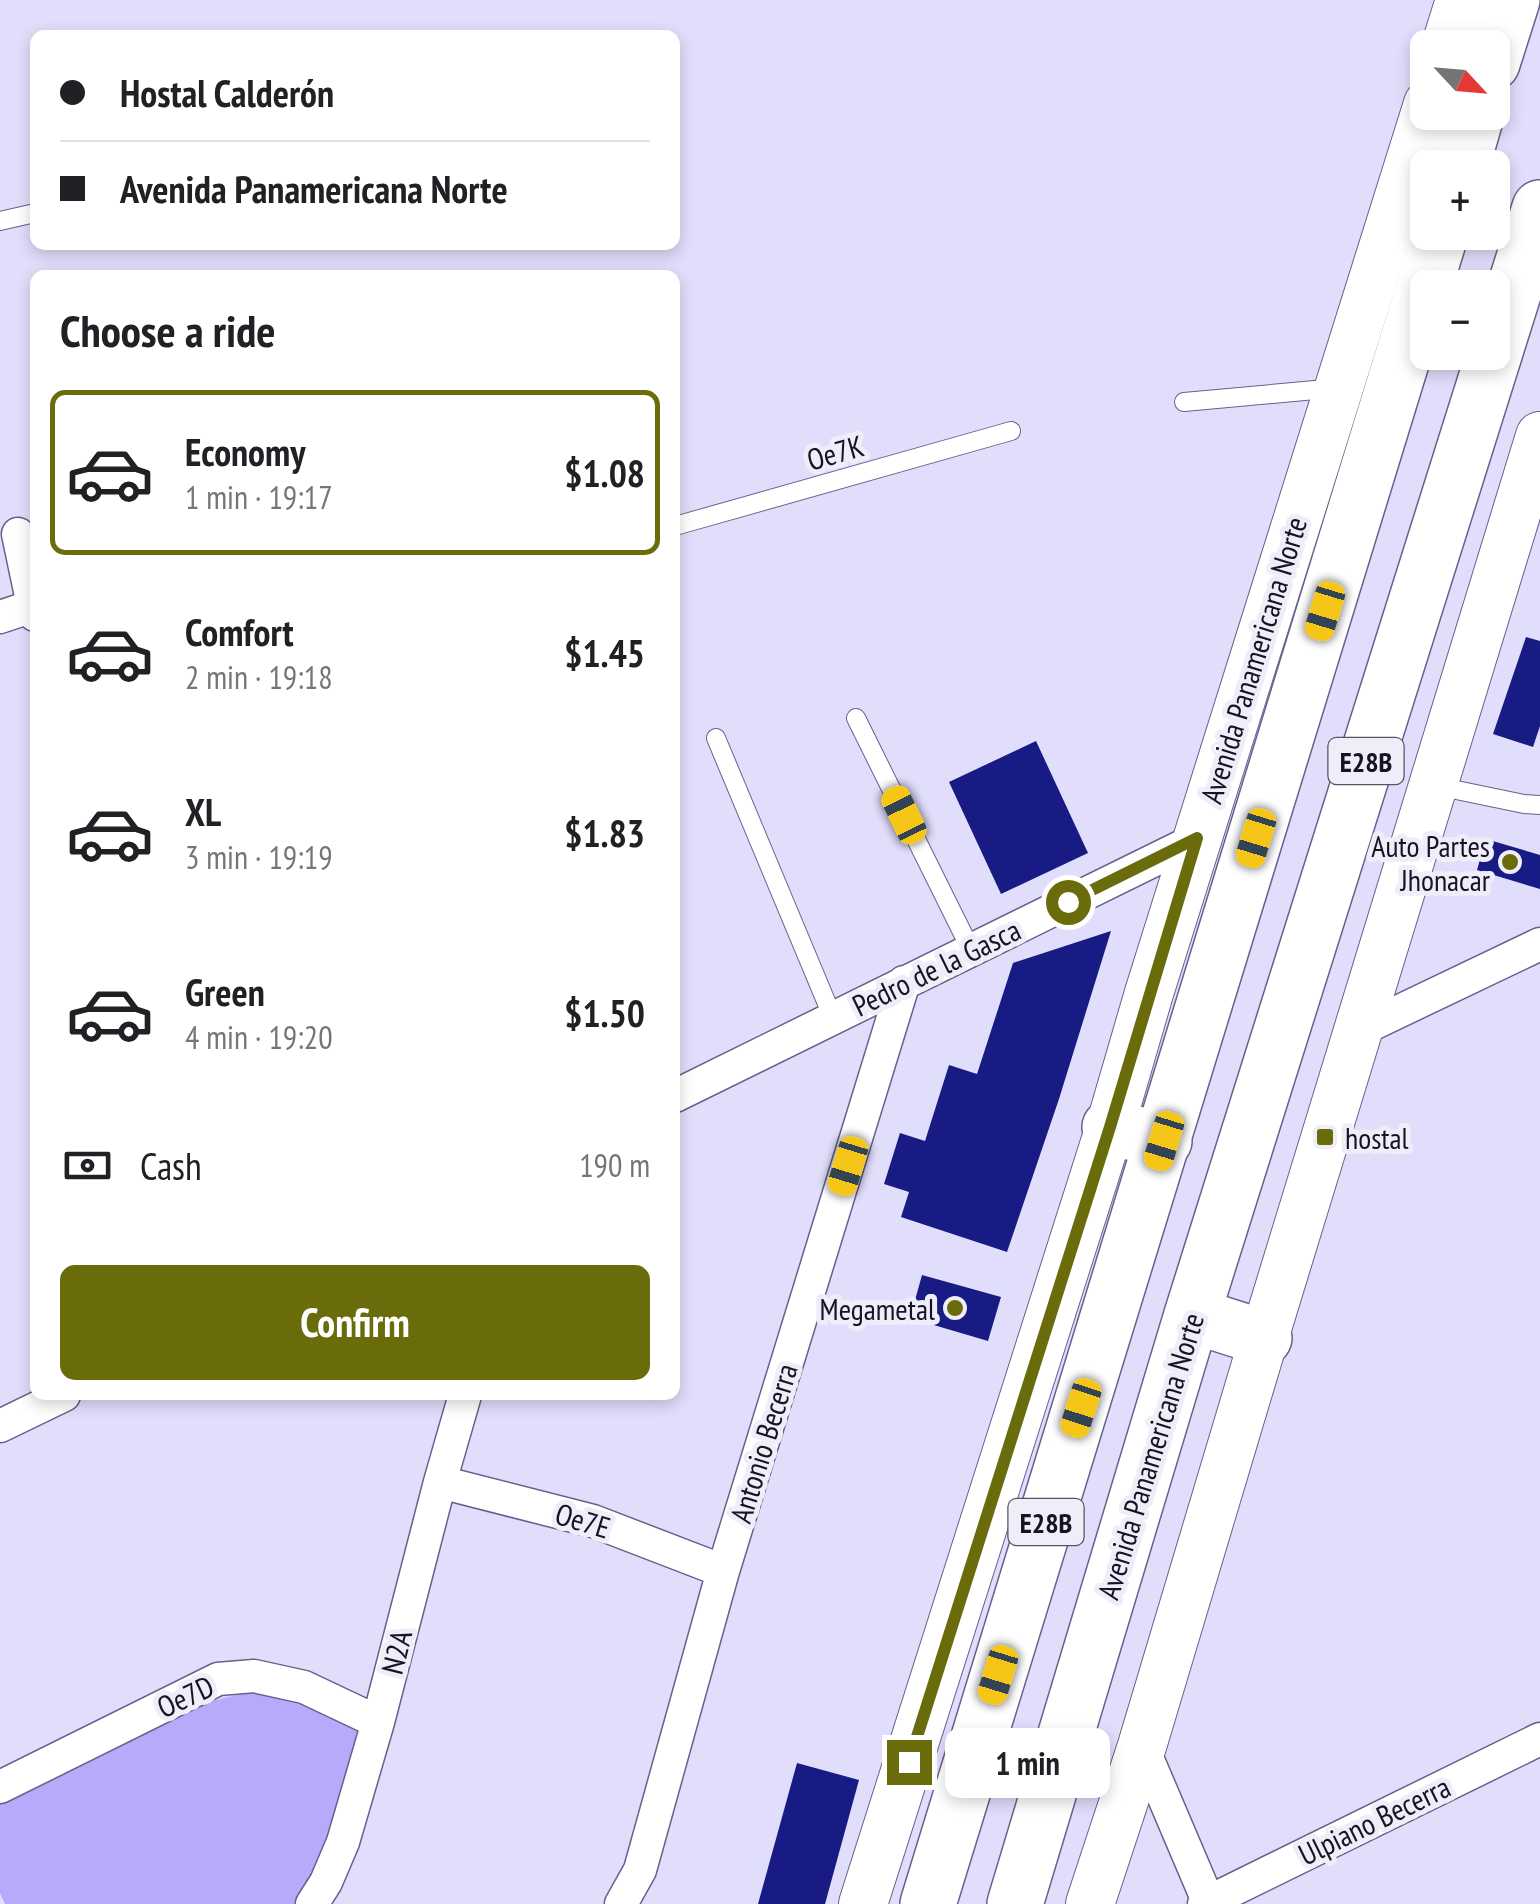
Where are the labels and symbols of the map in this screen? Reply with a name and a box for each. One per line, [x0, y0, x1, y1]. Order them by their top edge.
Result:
north arrow [1410, 30, 1510, 130]
street label: Oe7K [802, 425, 868, 479]
street label: Avenida Panamericana Norte [1191, 512, 1315, 808]
car [1302, 578, 1348, 644]
road number: E28B [1328, 738, 1404, 784]
car [877, 781, 931, 849]
car [1233, 805, 1279, 871]
place label: Auto Partes Jhonacar [1371, 826, 1491, 899]
marker: Auto Partes Jhonacar [1499, 851, 1521, 873]
route start [1046, 880, 1091, 925]
street label: Pedro de la Gasca [846, 910, 1026, 1024]
car [1141, 1108, 1187, 1174]
place label: hostal [1345, 1118, 1409, 1157]
marker: hostal [1314, 1126, 1336, 1148]
car [825, 1133, 871, 1199]
place label: Megametal [820, 1289, 935, 1328]
marker: Megametal [944, 1297, 966, 1319]
street label: Avenida Panamericana Norte [1088, 1308, 1212, 1604]
street label: Antonio Becerra [720, 1359, 806, 1527]
car [1057, 1375, 1105, 1441]
street label: Oe7E [551, 1493, 615, 1547]
road number: E28B [1008, 1499, 1084, 1545]
street label: N2A [372, 1625, 420, 1678]
car [975, 1642, 1021, 1708]
street label: Oe7D [150, 1666, 220, 1726]
callout: 1 min [944, 1727, 1109, 1797]
route end [887, 1740, 932, 1785]
street label: Ulpiano Becerra [1292, 1767, 1456, 1873]

